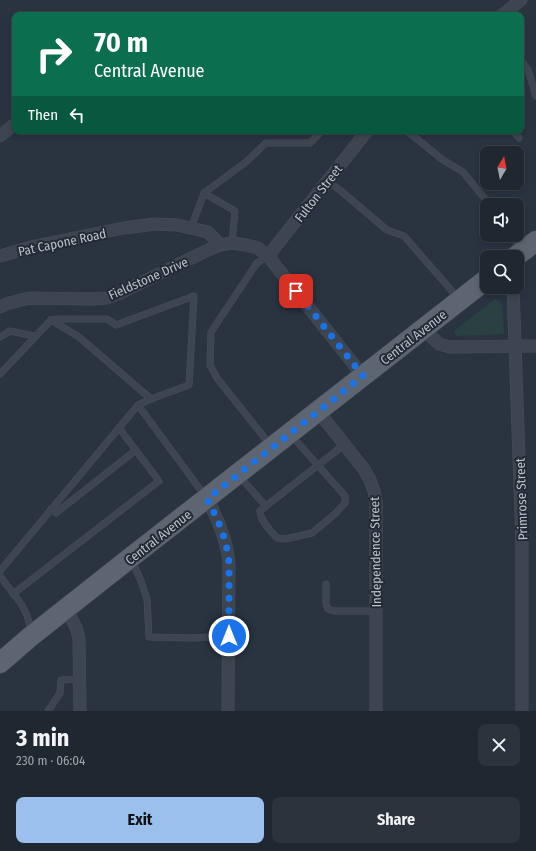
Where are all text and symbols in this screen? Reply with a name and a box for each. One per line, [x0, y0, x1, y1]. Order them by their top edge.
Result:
text: 70 m [94, 26, 148, 59]
icon: right [28, 28, 80, 80]
text: Central Avenue [94, 60, 204, 82]
icon: left [66, 104, 88, 126]
text: Then [28, 106, 58, 124]
north arrow [480, 146, 524, 190]
map controls [480, 146, 524, 294]
street label: Fulton Street [291, 161, 346, 225]
button: sound [480, 198, 524, 242]
street label: Pat Capone Road [17, 226, 108, 259]
button: search [480, 250, 524, 294]
street label: Fieldstone Drive [106, 254, 190, 303]
pin [279, 274, 313, 308]
icon: arrive [285, 280, 307, 302]
street label: Central Avenue [377, 307, 449, 368]
street label: Primrose Street [513, 457, 530, 540]
street label: Independence Street [367, 496, 384, 608]
street label: Central Avenue [122, 507, 194, 568]
position arrow [208, 615, 250, 657]
text: 3 min [16, 724, 69, 752]
button: close [478, 724, 520, 766]
text: 230 m · 06:04 [16, 753, 85, 768]
button: Exit [16, 797, 264, 843]
button: Share [272, 797, 520, 843]

